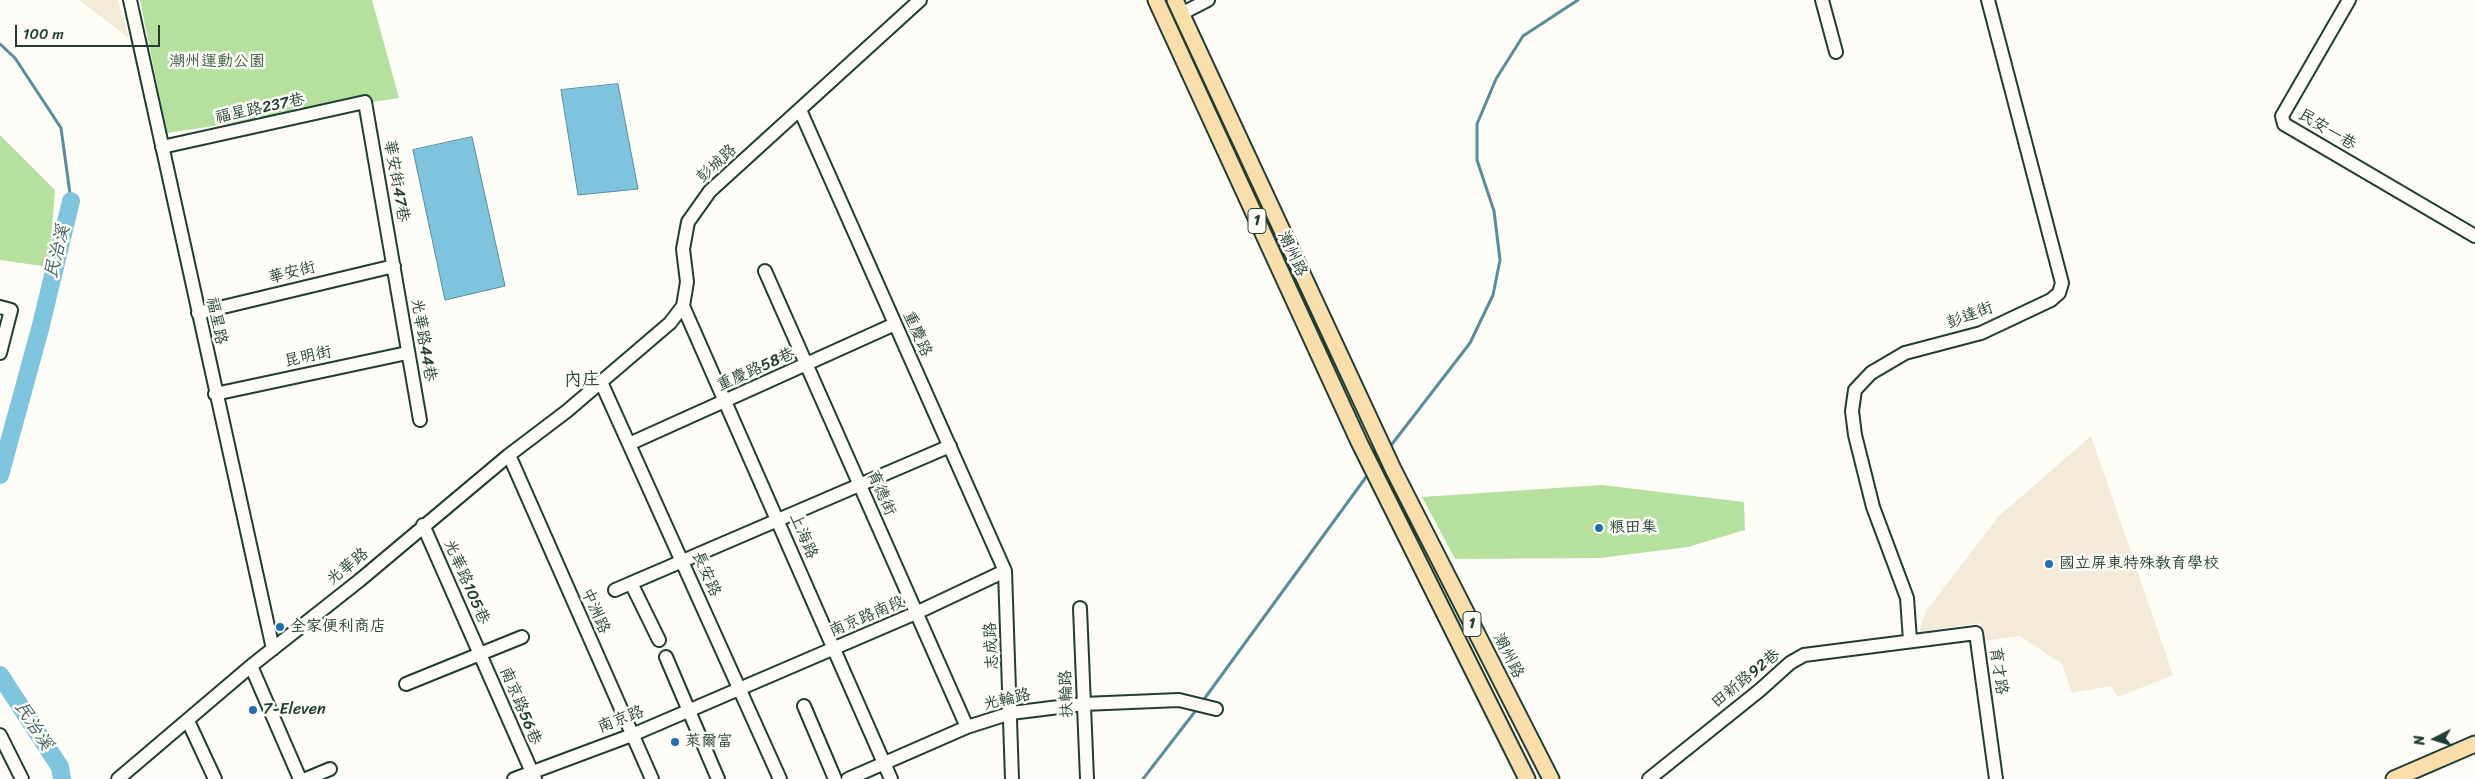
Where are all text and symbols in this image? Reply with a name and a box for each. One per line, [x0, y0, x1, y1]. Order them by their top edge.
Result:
scale bar [18, 15, 162, 47]
text: 100 m [23, 21, 64, 47]
park label: 潮州運動公園 [169, 52, 265, 72]
street label: 福星路237巷 [213, 90, 307, 128]
street label: 民安一巷 [2295, 105, 2359, 155]
street label: 華安街47巷 [379, 138, 413, 224]
street label: 彭城路 [693, 141, 741, 187]
road number: 1 [1248, 208, 1266, 234]
water label: 民治溪 [41, 223, 75, 281]
street label: 潮州路 [1273, 228, 1311, 280]
street label: 華安街 [266, 258, 318, 288]
street label: 福星路 [202, 296, 230, 346]
street label: 光華路44巷 [406, 297, 440, 383]
street label: 彭達街 [1944, 298, 1996, 334]
street label: 重慶路 [898, 308, 936, 360]
street label: 昆明街 [283, 343, 333, 371]
street label: 重慶路58巷 [714, 344, 798, 396]
district label: 内庄 [564, 369, 600, 391]
street label: 育德街 [862, 467, 900, 519]
street label: 上海路 [785, 510, 821, 562]
place label: 粮田集 [1609, 518, 1657, 538]
marker: 粮田集 [1593, 522, 1605, 534]
street label: 光華路105巷 [439, 537, 493, 627]
street label: 光華路 [323, 544, 373, 590]
street label: 長安路 [687, 548, 725, 600]
place label: 國立屏東特殊教育學校 [2059, 554, 2219, 574]
marker: 國立屏東特殊教育學校 [2043, 558, 2055, 570]
street label: 中洲路 [576, 585, 614, 637]
street label: 南京路南段 [826, 593, 908, 641]
road number: 1 [1463, 612, 1481, 636]
place label: 全家便利商店 [290, 617, 386, 637]
marker: 全家便利商店 [274, 621, 286, 633]
street label: 志成路 [981, 622, 1003, 670]
street label: 潮州路 [1489, 630, 1527, 682]
street label: 田新路92巷 [1708, 645, 1784, 713]
street label: 育才路 [1985, 646, 2011, 696]
street label: 南京路56巷 [495, 664, 545, 748]
street label: 扶輪路 [1057, 670, 1077, 718]
street label: 光輪路 [981, 685, 1033, 715]
water label: 民治溪 [9, 697, 57, 755]
place label: 7-Eleven [263, 700, 326, 720]
street label: 南京路 [595, 702, 647, 738]
marker: 7-Eleven [247, 704, 259, 716]
north arrow [2410, 714, 2460, 764]
place label: 萊爾富 [685, 732, 733, 752]
text: N [2407, 734, 2432, 746]
marker: 萊爾富 [669, 736, 681, 748]

